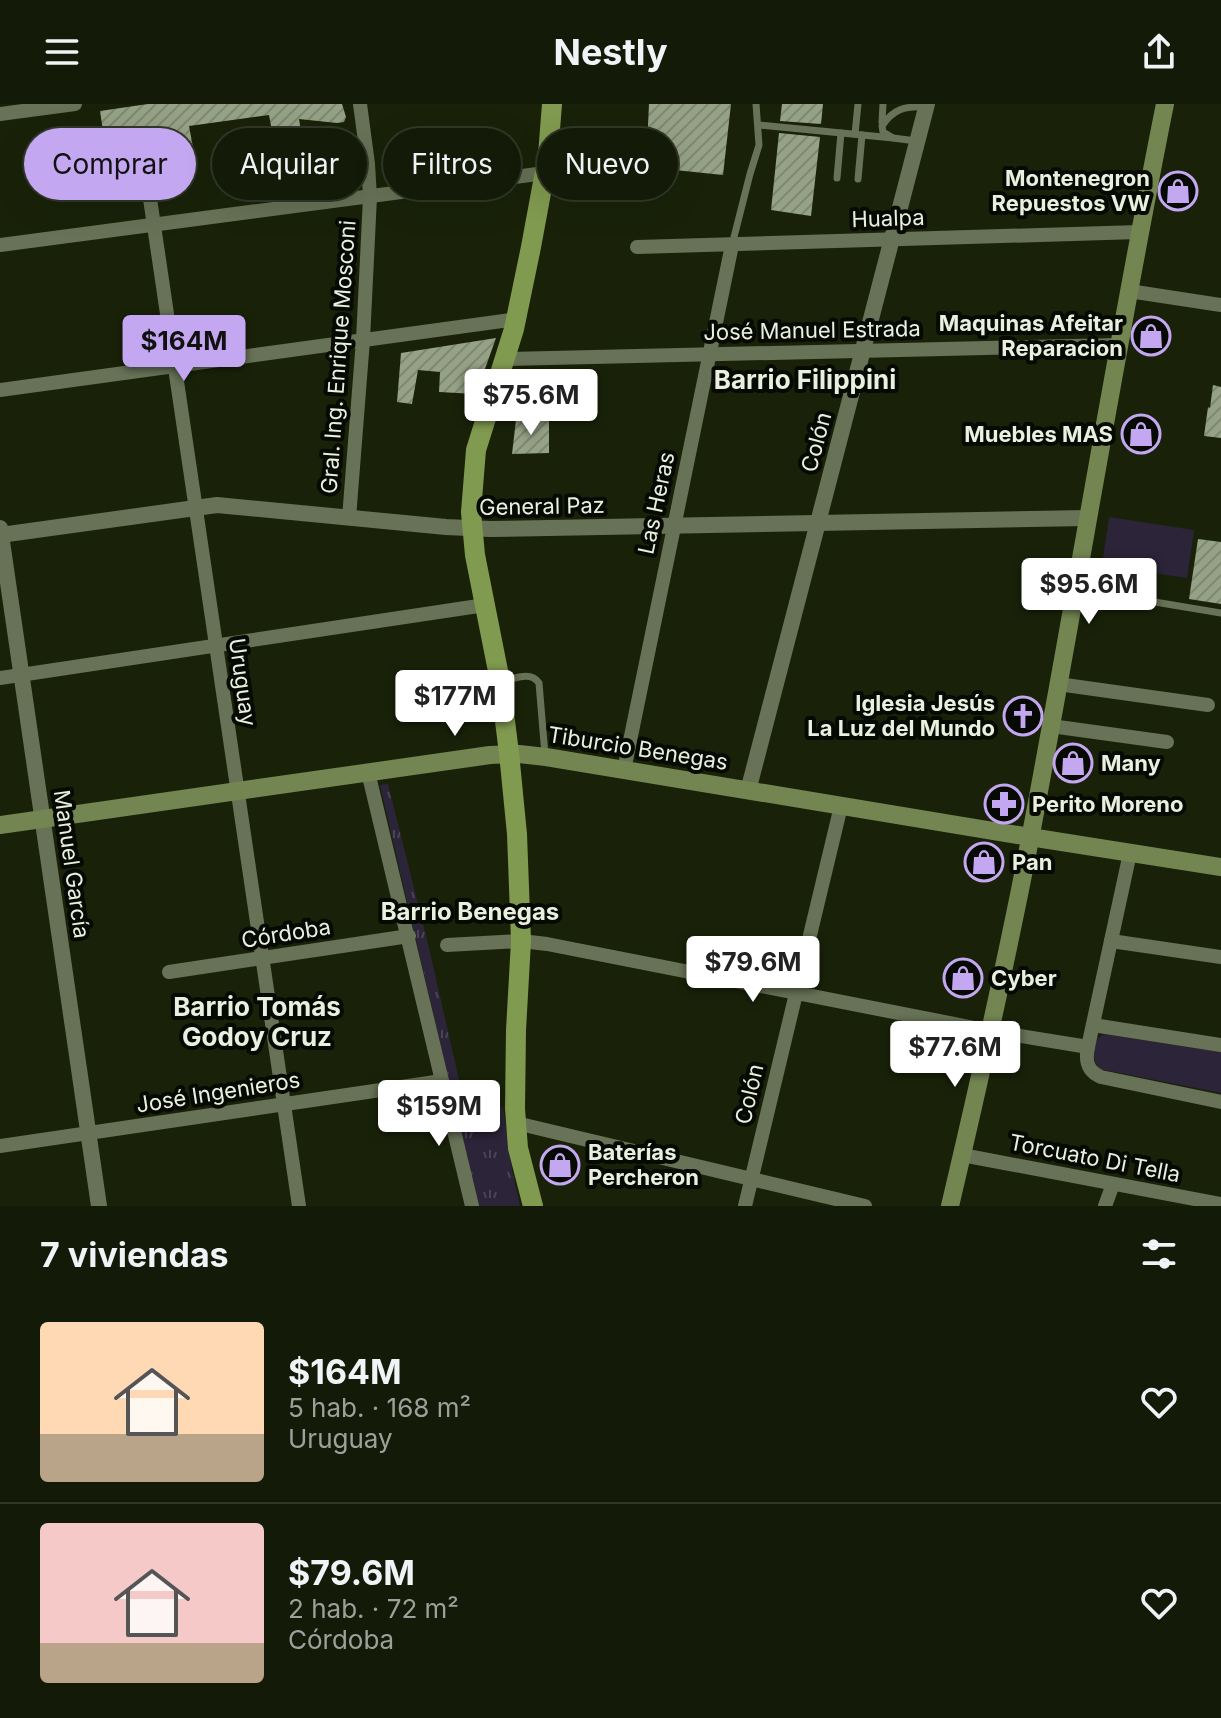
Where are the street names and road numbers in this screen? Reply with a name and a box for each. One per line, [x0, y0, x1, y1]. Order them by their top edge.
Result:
street label: Hualpa [851, 204, 925, 232]
street label: Gral. Ing. Enrique Mosconi [315, 219, 361, 495]
street label: José Manuel Estrada [703, 315, 921, 345]
street label: Colón [796, 409, 836, 475]
street label: Las Heras [632, 449, 680, 557]
street label: General Paz [479, 492, 605, 520]
street label: Uruguay [224, 636, 262, 728]
street label: Tiburcio Benegas [546, 721, 730, 775]
street label: Manuel García [49, 788, 95, 940]
street label: Córdoba [240, 913, 332, 953]
street label: Colón [729, 1061, 769, 1127]
street label: José Ingenieros [134, 1066, 302, 1118]
street label: Torcuato Di Tella [1007, 1129, 1183, 1187]

